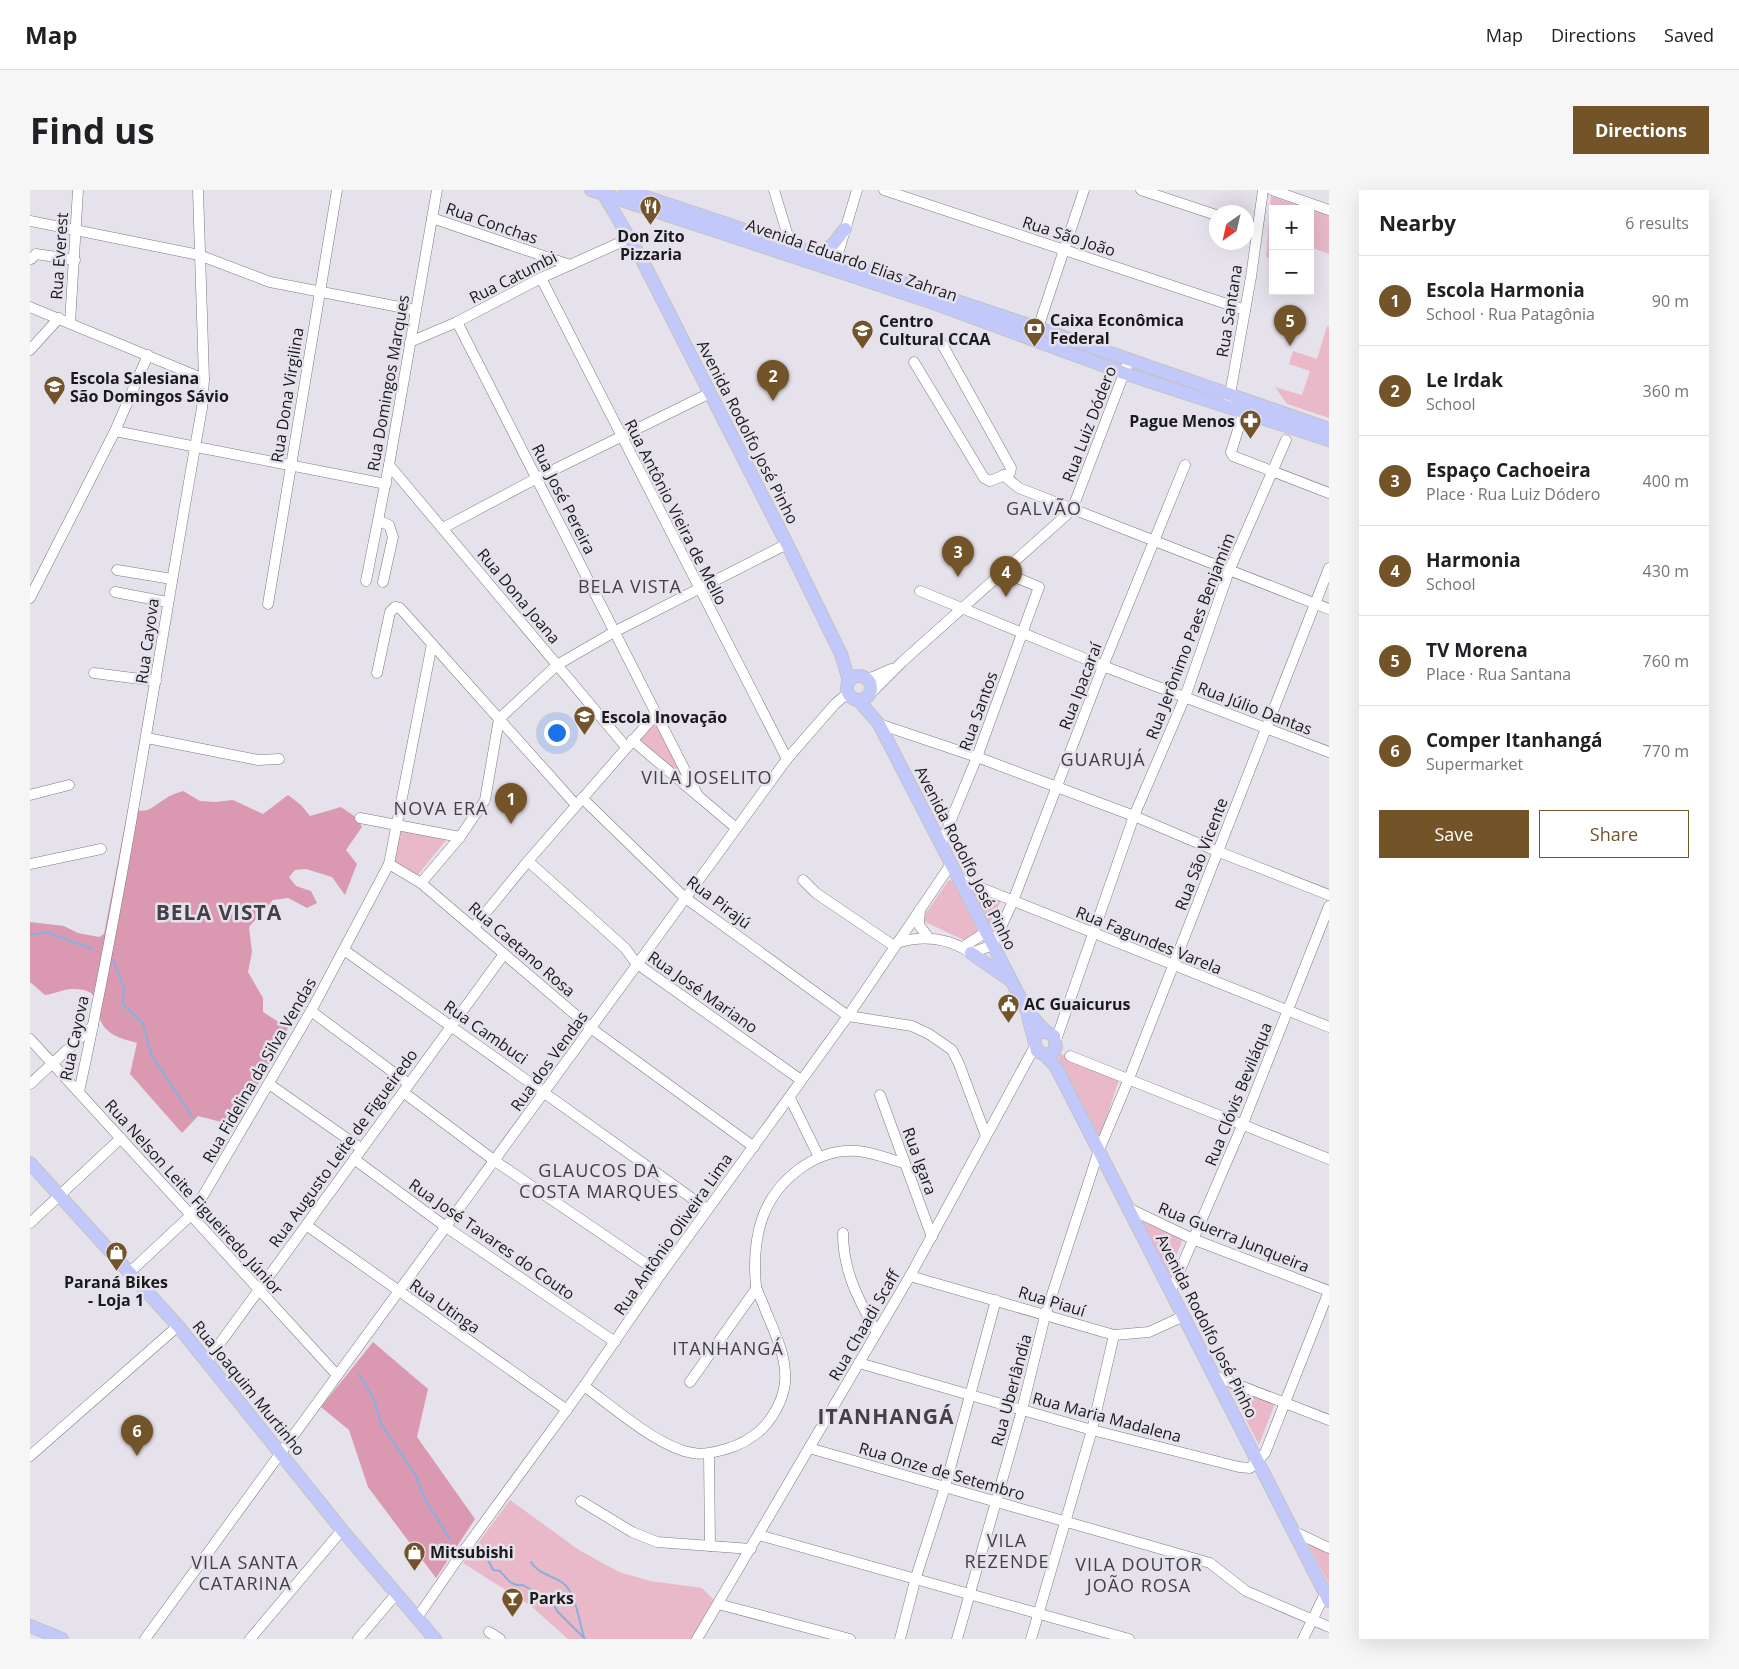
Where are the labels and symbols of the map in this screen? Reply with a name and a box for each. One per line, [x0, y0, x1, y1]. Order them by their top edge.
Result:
restaurant icon: Don Zito Pizzaria [639, 195, 663, 226]
street label: Rua Conchas [443, 197, 541, 249]
north arrow [1209, 205, 1254, 250]
street label: Rua Everest [45, 211, 73, 300]
street label: Rua São João [1020, 211, 1118, 261]
street label: Avenida Eduardo Elias Zahran [743, 213, 961, 307]
place label: Don Zito Pizzaria [617, 225, 685, 265]
street label: Rua Catumbi [465, 245, 561, 309]
street label: Rua Santana [1211, 263, 1247, 359]
street label: Rua Domingos Marques [362, 293, 414, 473]
pin: 5 [1274, 305, 1306, 346]
place label: Caixa Econômica Federal [1050, 309, 1184, 349]
place label: Centro Cultural CCAA [879, 310, 991, 350]
bank icon: Caixa Econômica Federal [1022, 317, 1046, 348]
school or university icon: Centro Cultural CCAA [851, 318, 875, 349]
street label: Rua Dona Virgilina [265, 326, 309, 464]
street label: Avenida Rodolfo José Pinho [692, 336, 804, 528]
pin: 2 [757, 360, 789, 401]
street label: Rua Luiz Dódero [1057, 363, 1121, 485]
place label: Escola Salesiana São Domingos Sávio [70, 367, 229, 407]
school or university icon: Escola Salesiana São Domingos Sávio [42, 375, 66, 406]
pharmacy icon: Pague Menos [1239, 409, 1263, 440]
place label: Pague Menos [1129, 410, 1235, 432]
street label: Rua Antônio Vieira de Mello [619, 415, 733, 609]
street label: Rua José Pereira [527, 440, 601, 558]
district label: GALVÃO [1006, 496, 1082, 520]
street label: Rua Jerônimo Paes Benjamim [1140, 530, 1240, 742]
pin: 3 [942, 536, 974, 577]
street label: Rua Dona Joana [473, 544, 565, 648]
pin: 4 [990, 556, 1022, 597]
district label: BELA VISTA [578, 574, 682, 598]
street label: Rua Cayova [130, 597, 164, 685]
street label: Rua Ipacaraí [1053, 638, 1107, 733]
street label: Rua Santos [953, 668, 1003, 754]
street label: Rua Júlio Dantas [1194, 676, 1316, 740]
school or university icon: Escola Inovação [573, 705, 597, 736]
place label: Escola Inovação [601, 706, 727, 728]
your location [544, 720, 570, 746]
district label: GUARUJÁ [1060, 747, 1146, 771]
street label: Avenida Rodolfo José Pinho [910, 762, 1022, 954]
district label: VILA JOSELITO [641, 765, 773, 789]
pin: 1 [495, 783, 527, 824]
street label: Rua São Vicente [1169, 795, 1233, 913]
district label: NOVA ERA [394, 796, 488, 820]
street label: Rua Pirajú [682, 870, 756, 934]
street label: Rua Caetano Rosa [464, 896, 580, 1002]
district label: BELA VISTA [156, 898, 282, 926]
street label: Rua Fagundes Varela [1073, 901, 1225, 979]
street label: Rua José Mariano [644, 946, 762, 1038]
street label: Rua Fidelina da Silva Vendas [197, 974, 321, 1166]
public building icon: AC Guaicurus [996, 992, 1020, 1023]
place label: AC Guaicurus [1024, 993, 1131, 1015]
street label: Rua Cayova [54, 994, 94, 1082]
street label: Rua Cambuci [440, 995, 532, 1069]
street label: Rua dos Vendas [505, 1007, 593, 1115]
street label: Rua Clóvis Beviláqua [1199, 1019, 1277, 1169]
street label: Rua Augusto Leite de Figueiredo [264, 1044, 422, 1252]
street label: Rua Nelson Leite Figueiredo Júnior [100, 1094, 288, 1300]
street label: Rua Igara [898, 1124, 942, 1198]
street label: Rua Antônio Oliveira Lima [609, 1149, 737, 1319]
district label: GLAUCOS DA COSTA MARQUES [519, 1158, 679, 1203]
street label: Rua José Tavares do Couto [405, 1173, 579, 1305]
street label: Rua Guerra Junqueira [1155, 1197, 1313, 1277]
street label: Avenida Rodolfo José Pinho [1151, 1230, 1263, 1422]
shop icon: Paraná Bikes - Loja 1 [104, 1241, 128, 1272]
street label: Rua Chaadi Scaff [823, 1265, 905, 1384]
place label: Paraná Bikes - Loja 1 [64, 1271, 168, 1311]
street label: Rua Utinga [405, 1274, 485, 1338]
street label: Rua Piauí [1016, 1280, 1089, 1322]
street label: Rua Joaquim Murtinho [188, 1316, 310, 1460]
street label: Rua Uberlândia [985, 1332, 1037, 1448]
district label: ITANHANGÁ [672, 1336, 784, 1360]
street label: Rua Maria Madalena [1030, 1387, 1184, 1447]
district label: ITANHANGÁ [818, 1402, 955, 1430]
pin: 6 [121, 1415, 153, 1456]
street label: Rua Onze de Setembro [856, 1437, 1028, 1505]
district label: VILA REZENDE [964, 1528, 1050, 1573]
shop icon: Mitsubishi [402, 1540, 426, 1571]
place label: Mitsubishi [430, 1541, 514, 1563]
district label: VILA SANTA CATARINA [191, 1550, 299, 1595]
district label: VILA DOUTOR JOÃO ROSA [1075, 1552, 1203, 1597]
bar icon: Parks [501, 1586, 525, 1617]
place label: Parks [529, 1587, 574, 1609]

